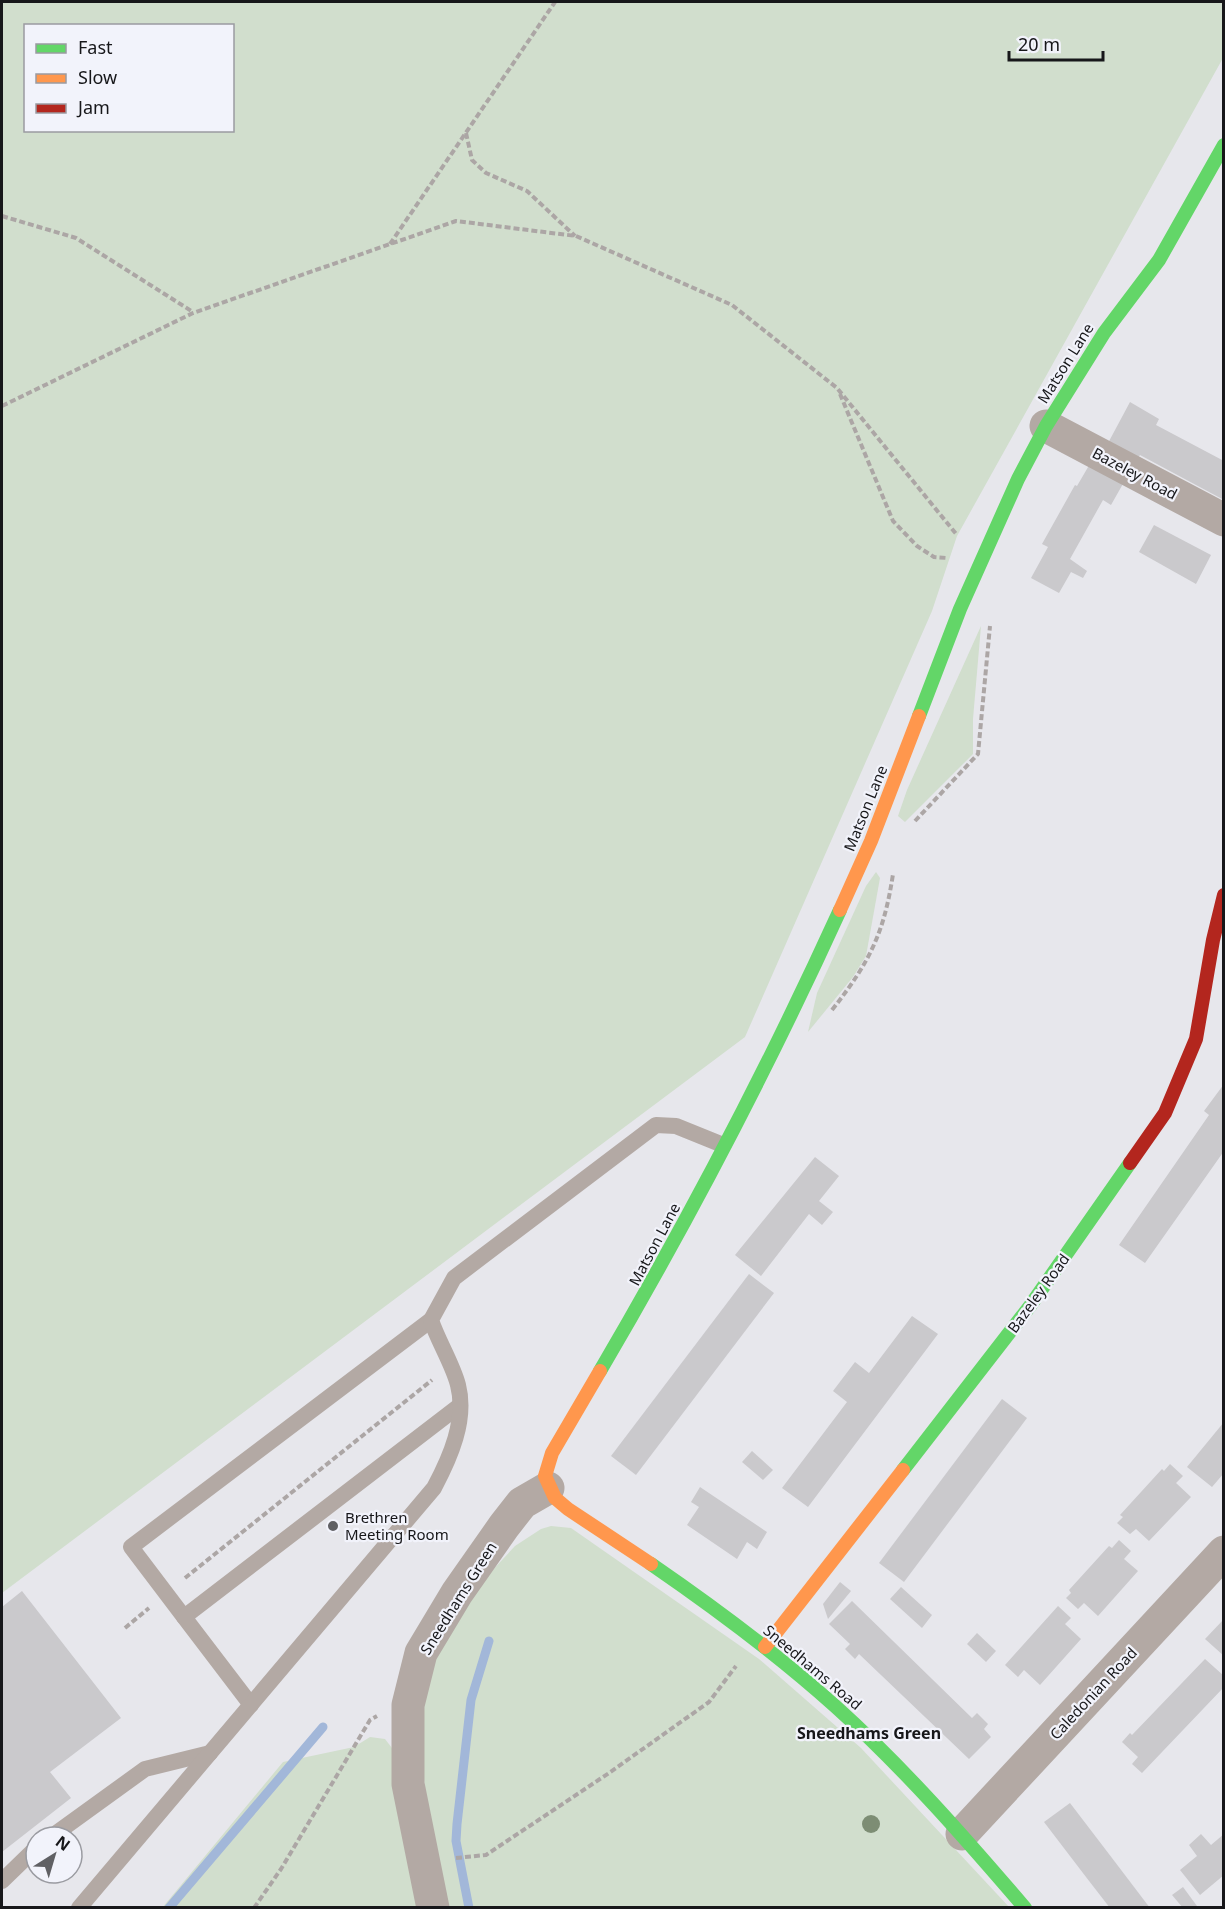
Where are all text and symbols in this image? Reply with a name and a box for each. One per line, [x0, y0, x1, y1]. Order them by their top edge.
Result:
legend [24, 24, 234, 132]
scale bar [1009, 24, 1104, 62]
text: 20 m [1018, 32, 1060, 56]
text: Fast [78, 35, 113, 59]
text: Slow [78, 65, 117, 89]
text: Jam [76, 95, 110, 119]
street label: Matson Lane [1032, 319, 1098, 407]
street label: Bazeley Road [1089, 442, 1181, 504]
street label: Matson Lane [839, 762, 891, 854]
street label: Matson Lane [624, 1199, 684, 1289]
street label: Bazeley Road [1002, 1249, 1074, 1337]
place label: Brethren Meeting Room [345, 1507, 449, 1544]
marker: Brethren Meeting Room [326, 1519, 340, 1533]
street label: Sneedhams Green [415, 1538, 501, 1658]
street label: Sneedhams Road [760, 1620, 866, 1714]
street label: Caledonian Road [1045, 1643, 1141, 1743]
district label: Sneedhams Green [797, 1722, 941, 1744]
north arrow [24, 1825, 84, 1885]
text: N [51, 1830, 75, 1856]

